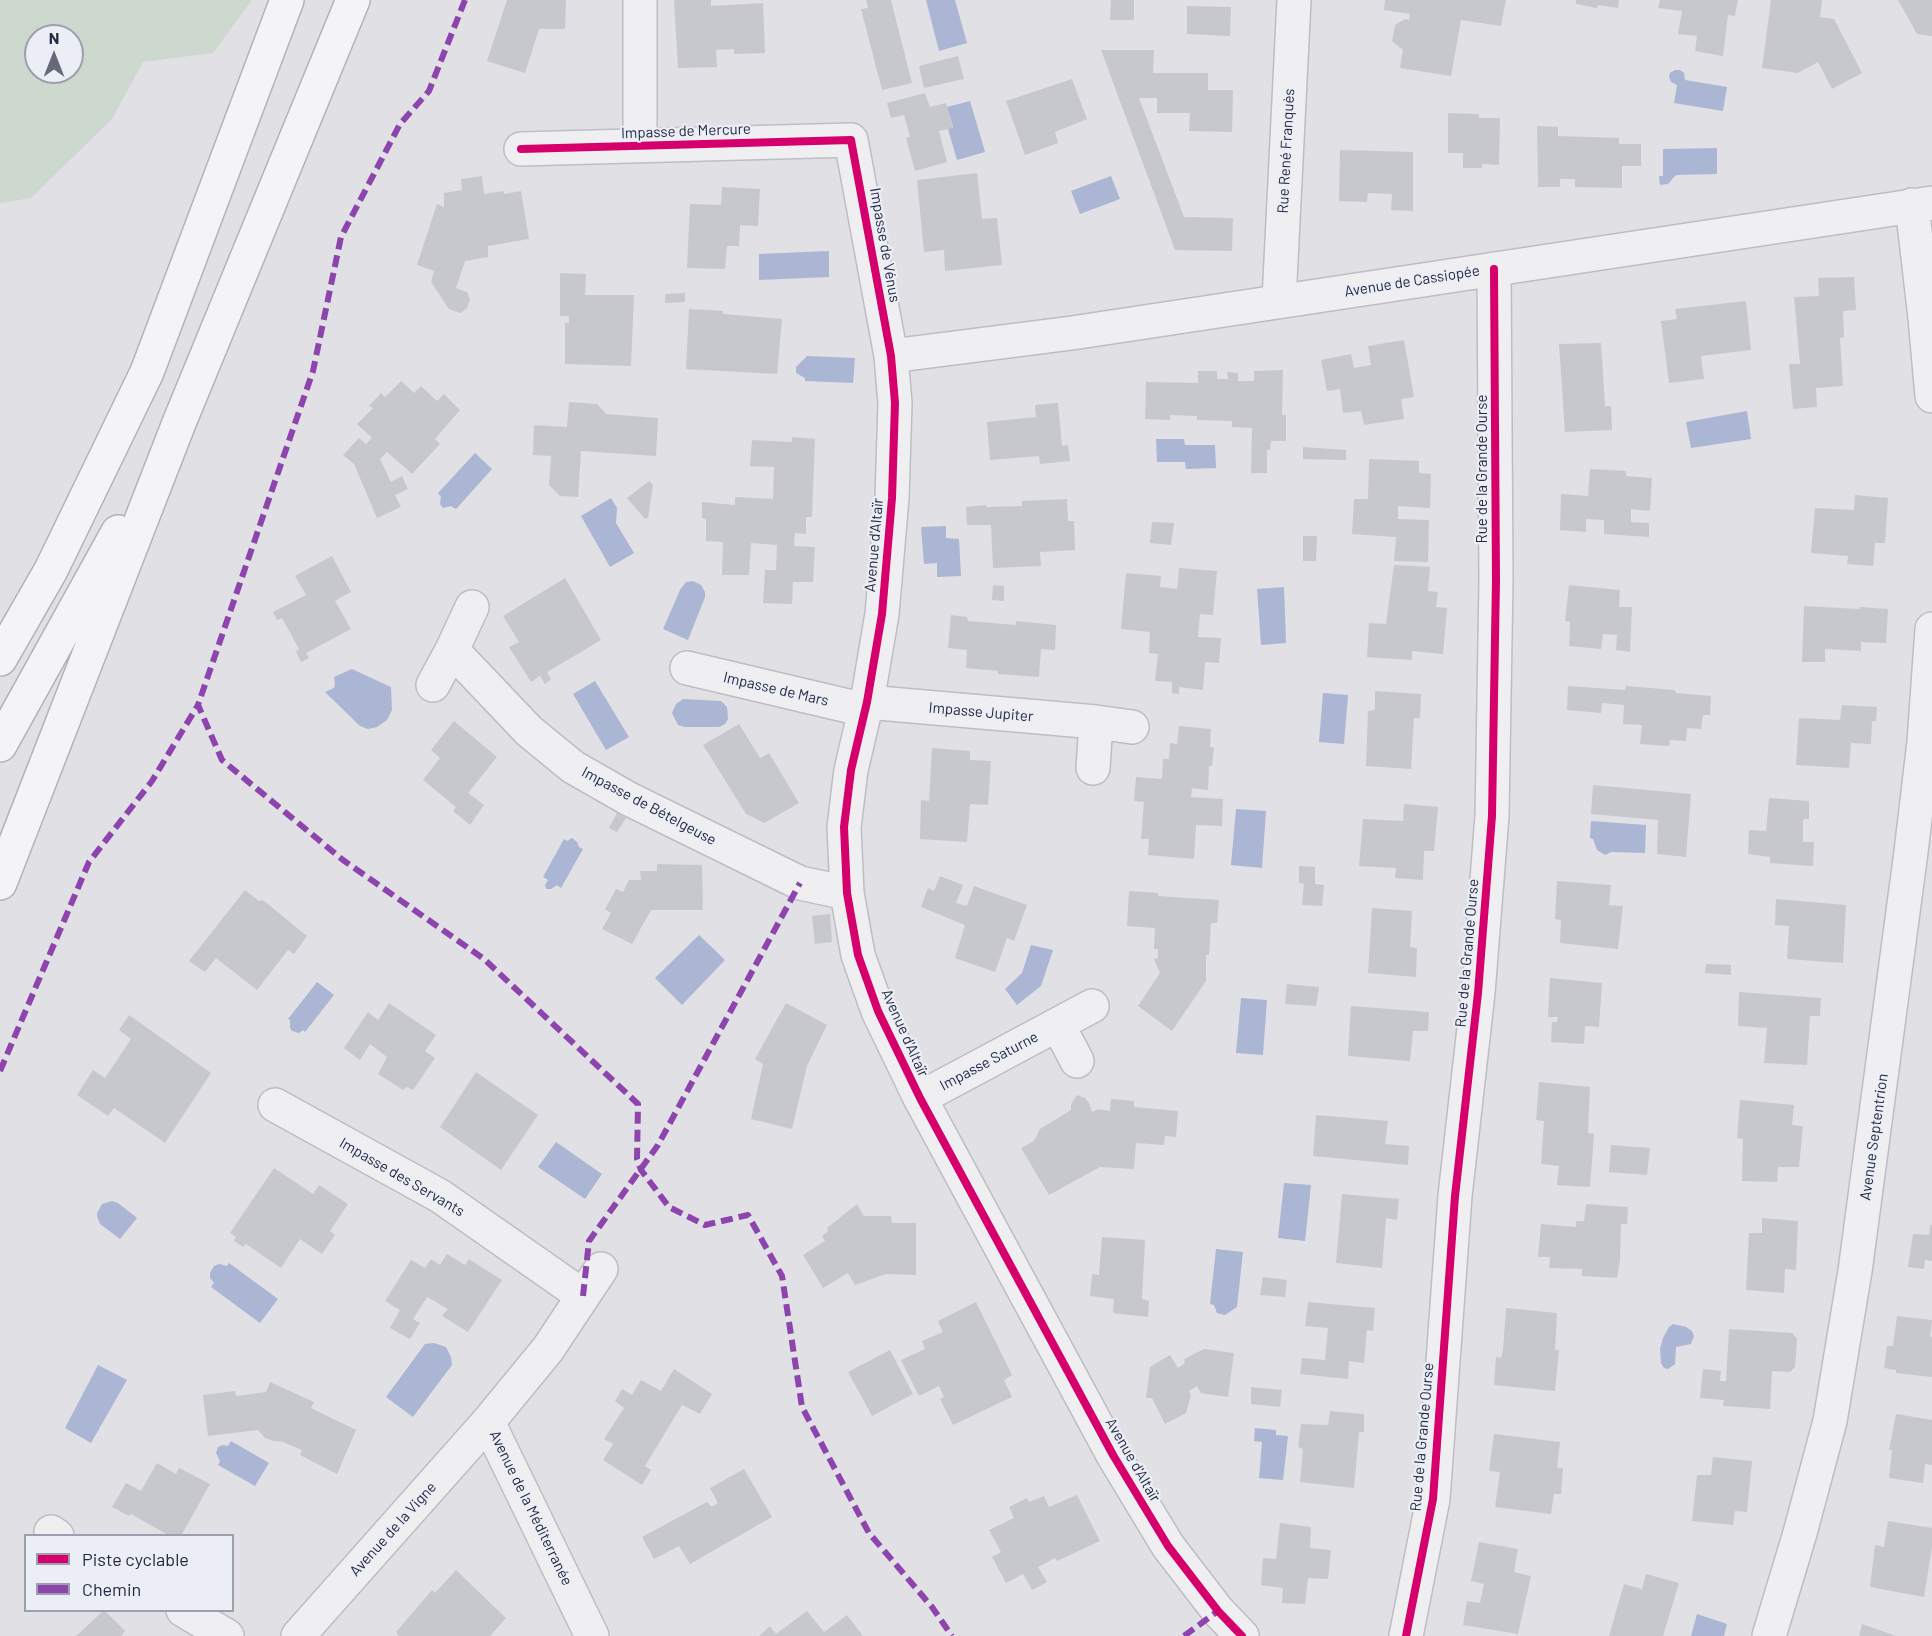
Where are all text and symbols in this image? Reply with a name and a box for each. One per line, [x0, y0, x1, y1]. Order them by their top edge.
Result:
north arrow [24, 24, 84, 84]
text: N [49, 28, 59, 47]
street label: Rue René Franquès [1274, 88, 1298, 214]
street label: Impasse de Mercure [621, 120, 751, 142]
street label: Impasse de Vénus [866, 186, 904, 304]
street label: Avenue de Cassiopée [1343, 261, 1481, 301]
street label: Rue de la Grande Ourse [1473, 395, 1491, 543]
street label: Avenue d'Altaïr [861, 497, 887, 593]
street label: Impasse de Mars [722, 668, 830, 710]
street label: Impasse Jupiter [928, 698, 1034, 726]
street label: Impasse de Bételgeuse [579, 763, 719, 849]
street label: Rue de la Grande Ourse [1452, 878, 1482, 1028]
street label: Avenue d'Altaïr [878, 986, 932, 1080]
street label: Impasse Saturne [937, 1028, 1041, 1094]
street label: Avenue Septentrion [1856, 1072, 1892, 1202]
street label: Impasse des Servants [336, 1134, 468, 1220]
street label: Rue de la Grande Ourse [1407, 1362, 1437, 1512]
street label: Avenue d'Altaïr [1102, 1415, 1164, 1505]
street label: Avenue de la Méditerranée [486, 1427, 576, 1589]
street label: Avenue de la Vigne [346, 1478, 440, 1580]
legend [24, 1534, 234, 1612]
text: Piste cyclable [82, 1548, 189, 1570]
text: Chemin [82, 1578, 141, 1600]

